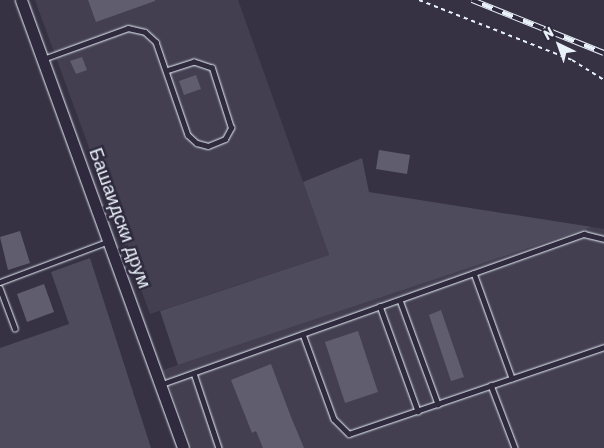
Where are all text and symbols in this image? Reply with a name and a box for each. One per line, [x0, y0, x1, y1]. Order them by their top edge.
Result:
north arrow [534, 20, 584, 70]
text: N [537, 21, 561, 46]
street label: Башаидски друм [84, 145, 156, 291]

